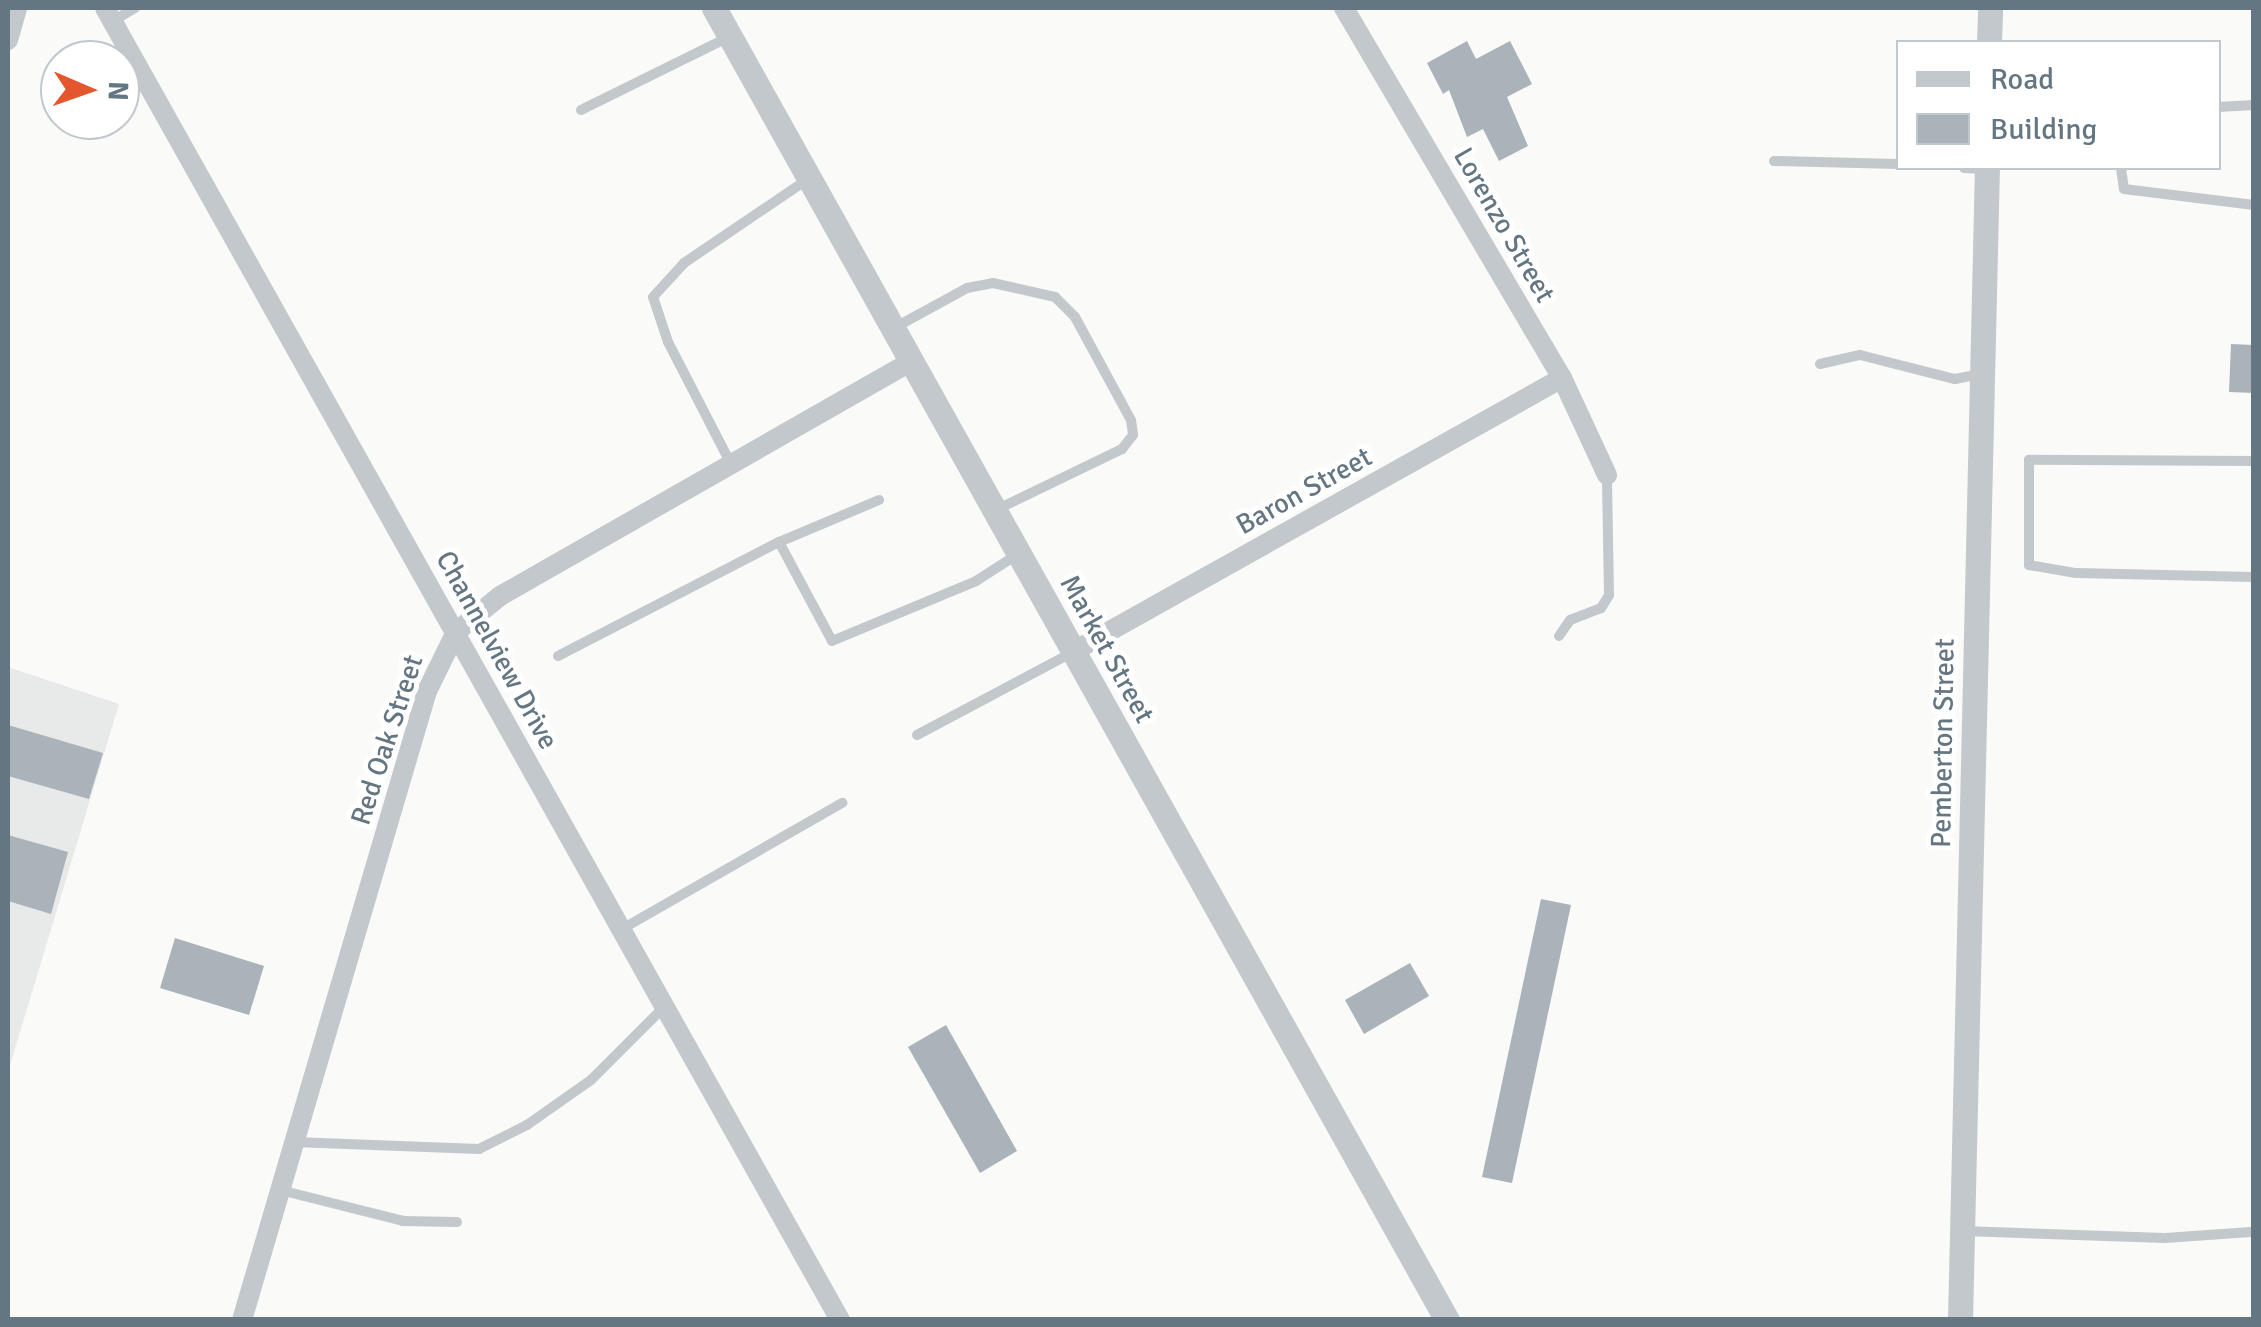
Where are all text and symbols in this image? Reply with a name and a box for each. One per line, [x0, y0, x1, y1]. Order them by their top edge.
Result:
north arrow [40, 40, 140, 140]
legend [1896, 40, 2221, 170]
text: Road [1990, 61, 2054, 98]
text: N [101, 81, 135, 101]
text: Building [1990, 111, 2097, 148]
street label: Lorenzo Street [1446, 142, 1562, 308]
street label: Baron Street [1230, 440, 1378, 542]
street label: Channelview Drive [429, 545, 565, 755]
street label: Market Street [1053, 569, 1161, 729]
street label: Pemberton Street [1924, 638, 1962, 848]
street label: Red Oak Street [344, 651, 430, 829]

